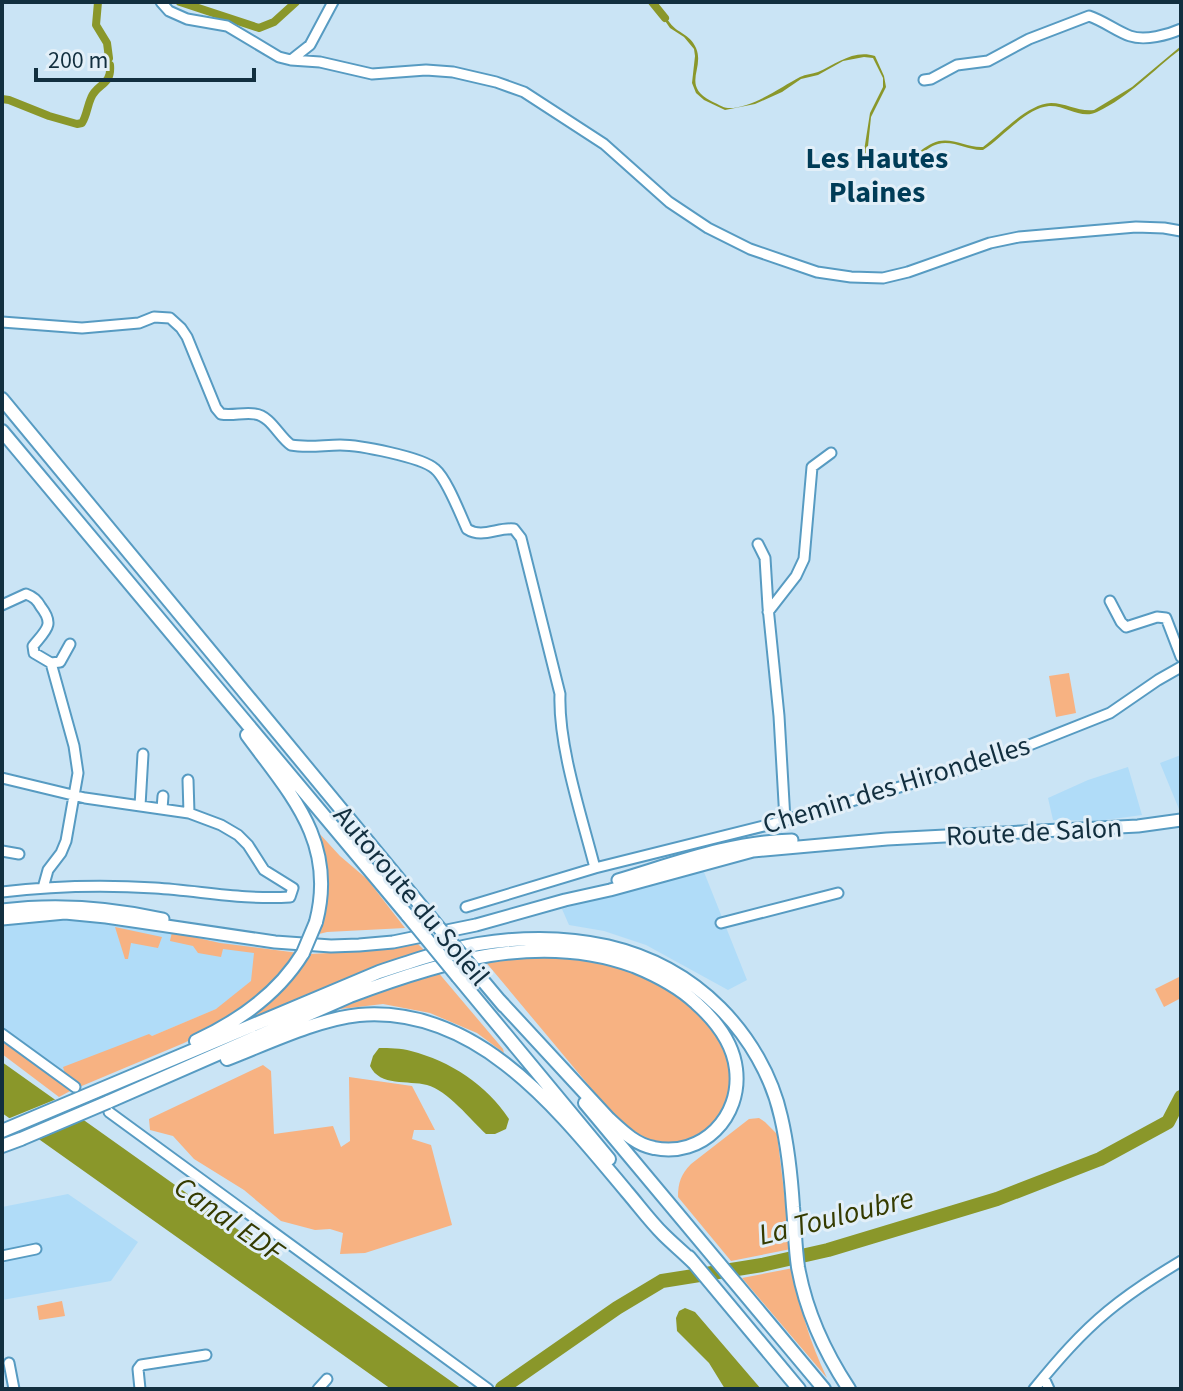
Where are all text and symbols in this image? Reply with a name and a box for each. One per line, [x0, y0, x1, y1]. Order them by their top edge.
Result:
scale bar [36, 32, 254, 82]
text: 200 m [48, 43, 108, 78]
district label: Les Hautes Plaines [806, 137, 948, 214]
street label: Chemin des Hirondelles [758, 725, 1035, 845]
street label: Autoroute du Soleil [324, 797, 499, 994]
street label: Route de Salon [945, 807, 1123, 857]
water label: Canal EDF [165, 1166, 294, 1274]
water label: La Touloubre [754, 1176, 918, 1257]

